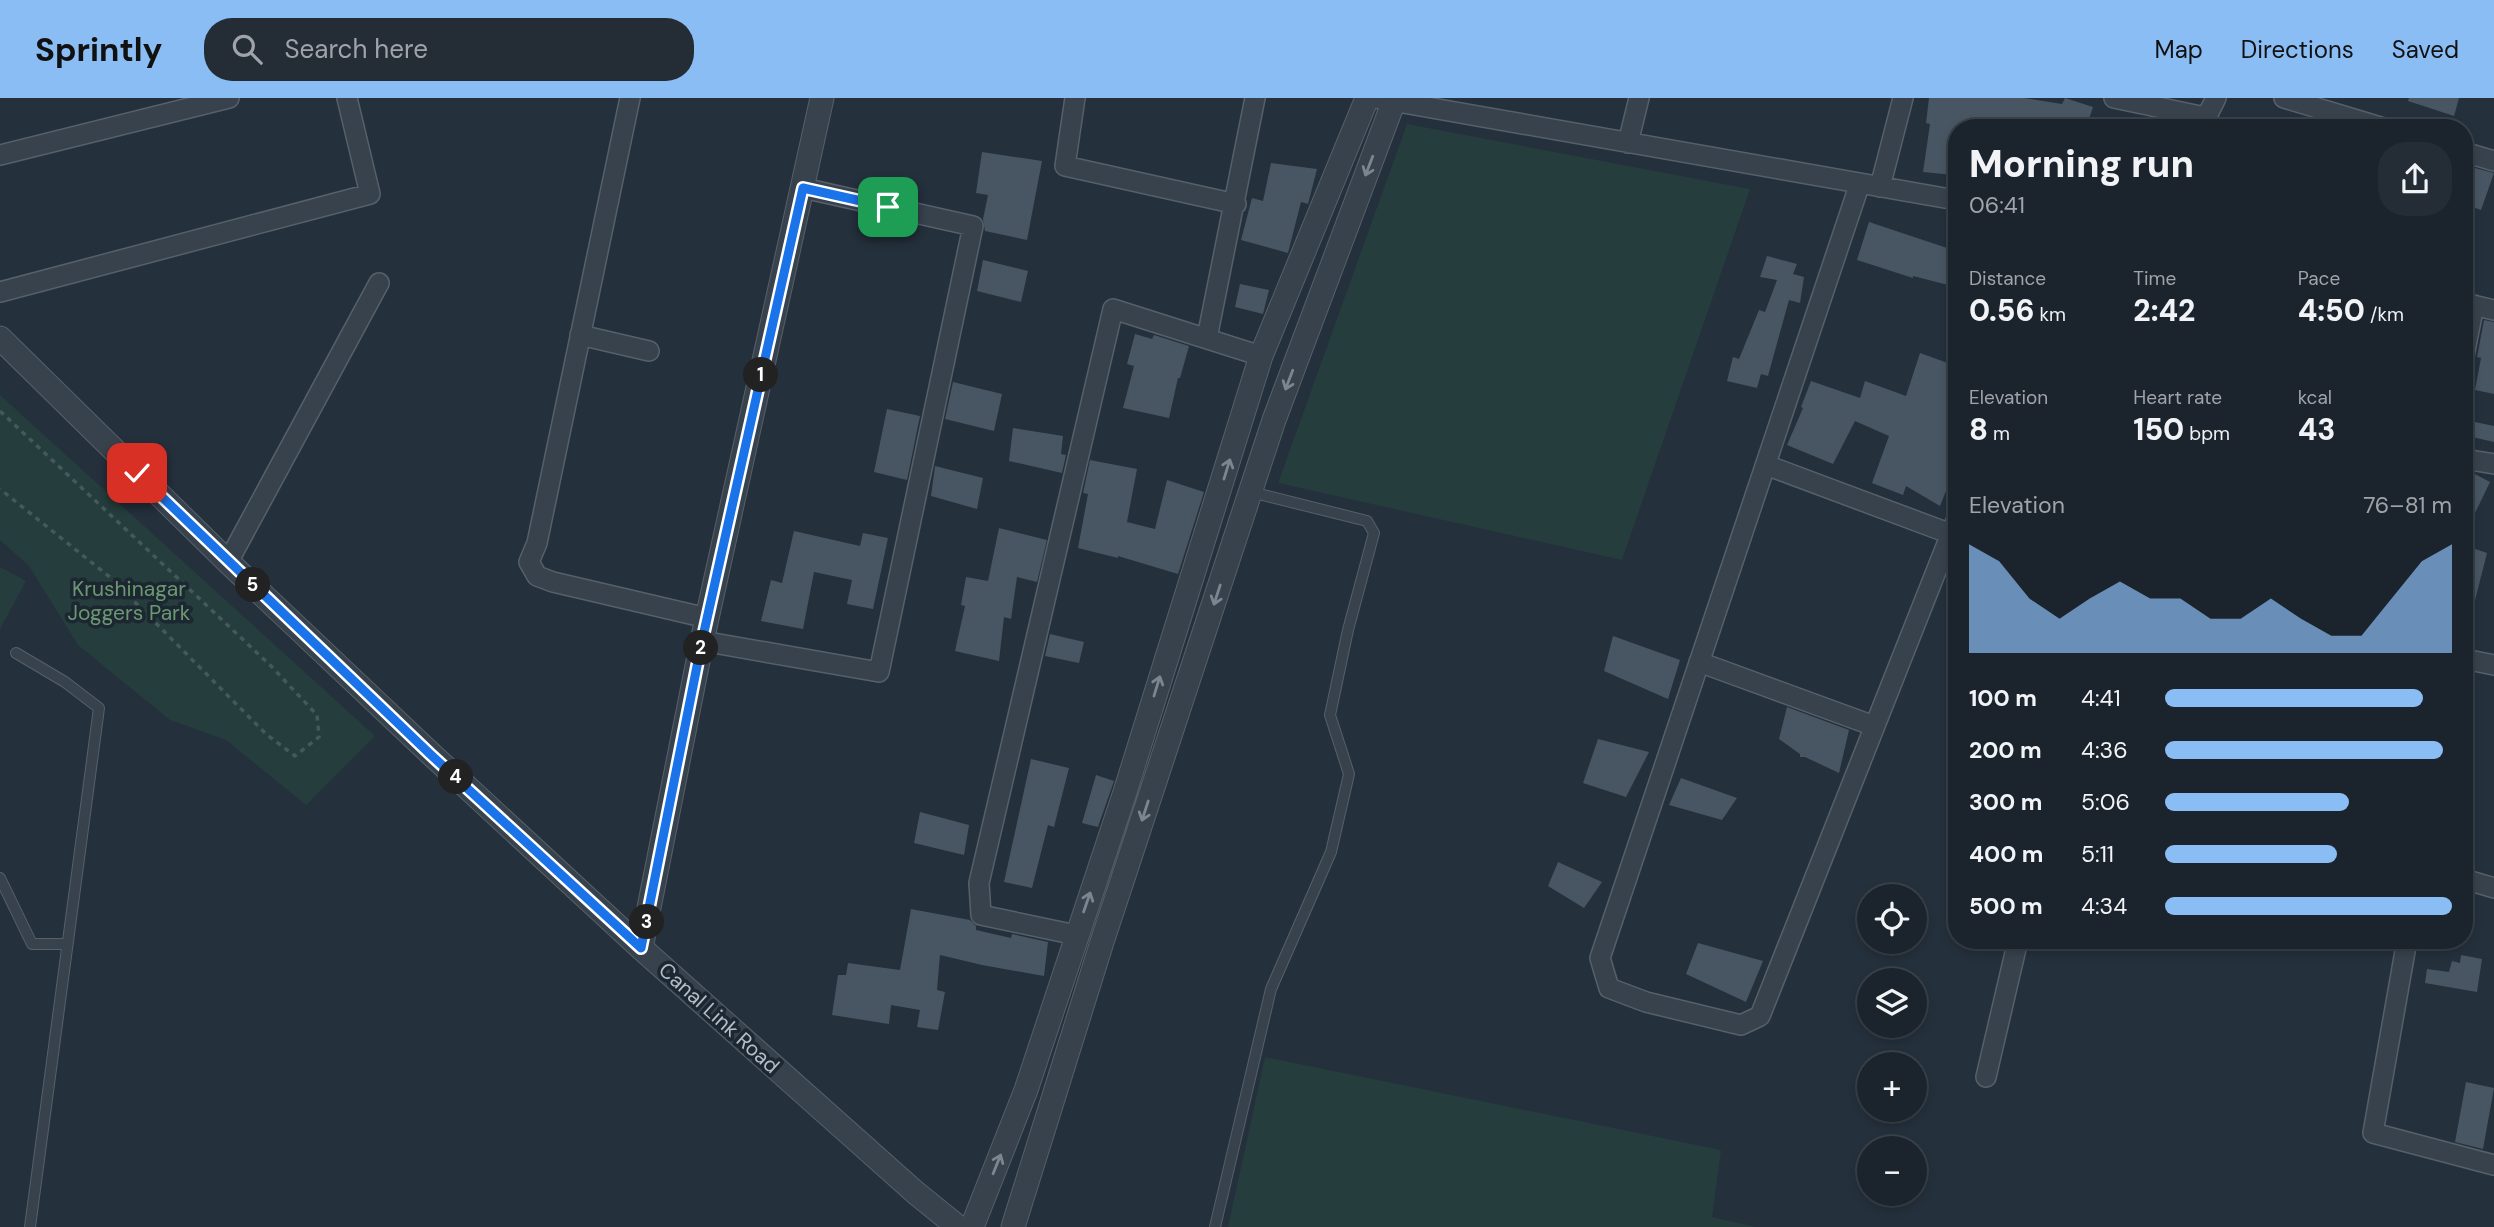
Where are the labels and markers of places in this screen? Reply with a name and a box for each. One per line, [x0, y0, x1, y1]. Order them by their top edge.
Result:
pin [858, 177, 918, 237]
pin: 1 [744, 358, 778, 392]
pin [107, 443, 167, 503]
pin: 5 [236, 568, 270, 602]
pin: 2 [684, 630, 718, 666]
pin: 4 [438, 760, 474, 794]
pin: 3 [630, 904, 664, 940]

